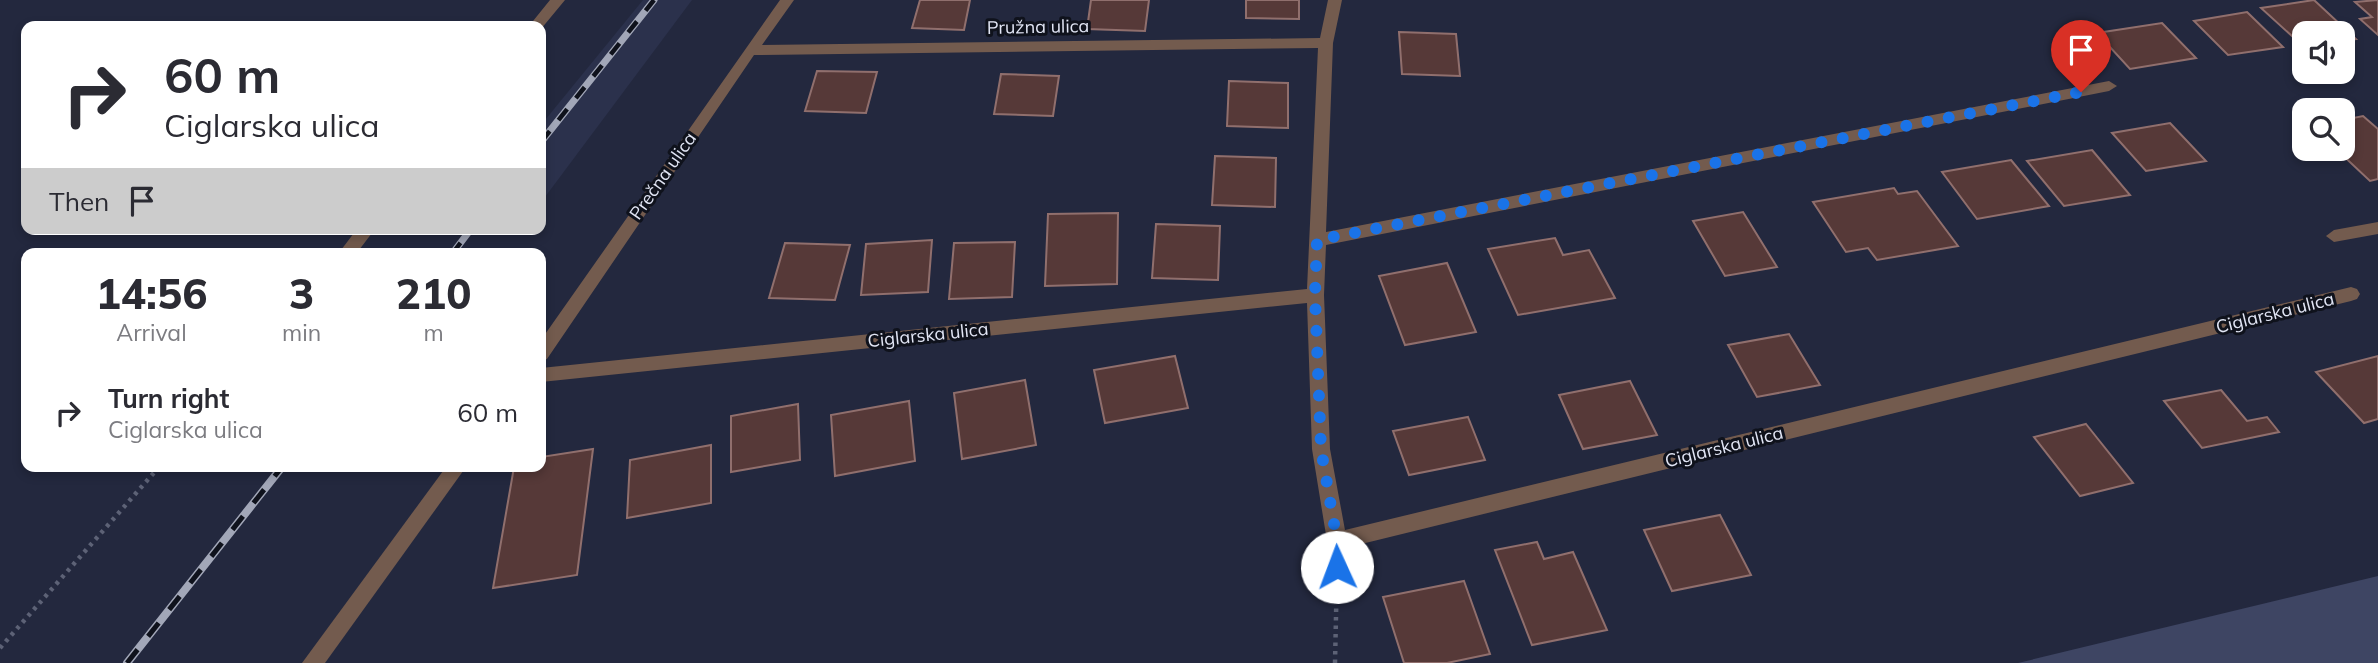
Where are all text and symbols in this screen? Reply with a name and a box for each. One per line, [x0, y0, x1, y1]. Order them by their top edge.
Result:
street label: Pružna ulica [987, 14, 1089, 39]
pin [2051, 20, 2111, 92]
map controls [2292, 21, 2355, 161]
button: sound [2292, 21, 2355, 84]
icon: arrive [2062, 31, 2100, 69]
text: 60 m [164, 44, 280, 105]
icon: right [49, 49, 140, 140]
button: search [2292, 98, 2355, 161]
text: Ciglarska ulica [164, 105, 379, 145]
street label: Prečna ulica [624, 128, 701, 224]
icon: arrive [123, 182, 161, 220]
text: Then [49, 185, 109, 218]
text: 14:56 [96, 267, 207, 320]
text: 3 [289, 267, 314, 320]
text: 210 [396, 267, 471, 320]
street label: Ciglarska ulica [2213, 287, 2336, 338]
street label: Ciglarska ulica [866, 317, 989, 352]
text: Arrival [116, 318, 187, 347]
text: min [282, 318, 321, 347]
text: m [423, 318, 444, 347]
text: Turn right [108, 382, 229, 415]
icon: right [49, 394, 87, 432]
text: 60 m [457, 396, 518, 429]
text: Ciglarska ulica [108, 415, 263, 444]
street label: Ciglarska ulica [1662, 421, 1785, 472]
position arrow [1300, 530, 1374, 604]

